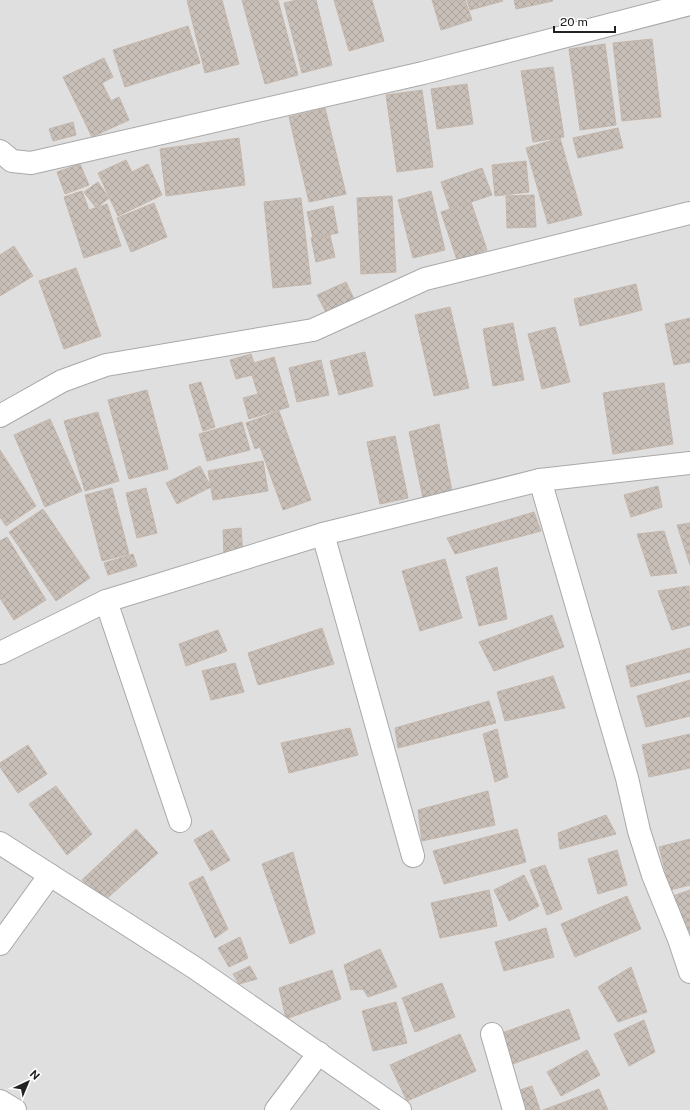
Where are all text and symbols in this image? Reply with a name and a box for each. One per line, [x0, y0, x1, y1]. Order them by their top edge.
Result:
scale bar [554, 8, 615, 34]
text: 20 m [560, 15, 588, 29]
north arrow [8, 1062, 48, 1102]
text: N [28, 1068, 42, 1082]

